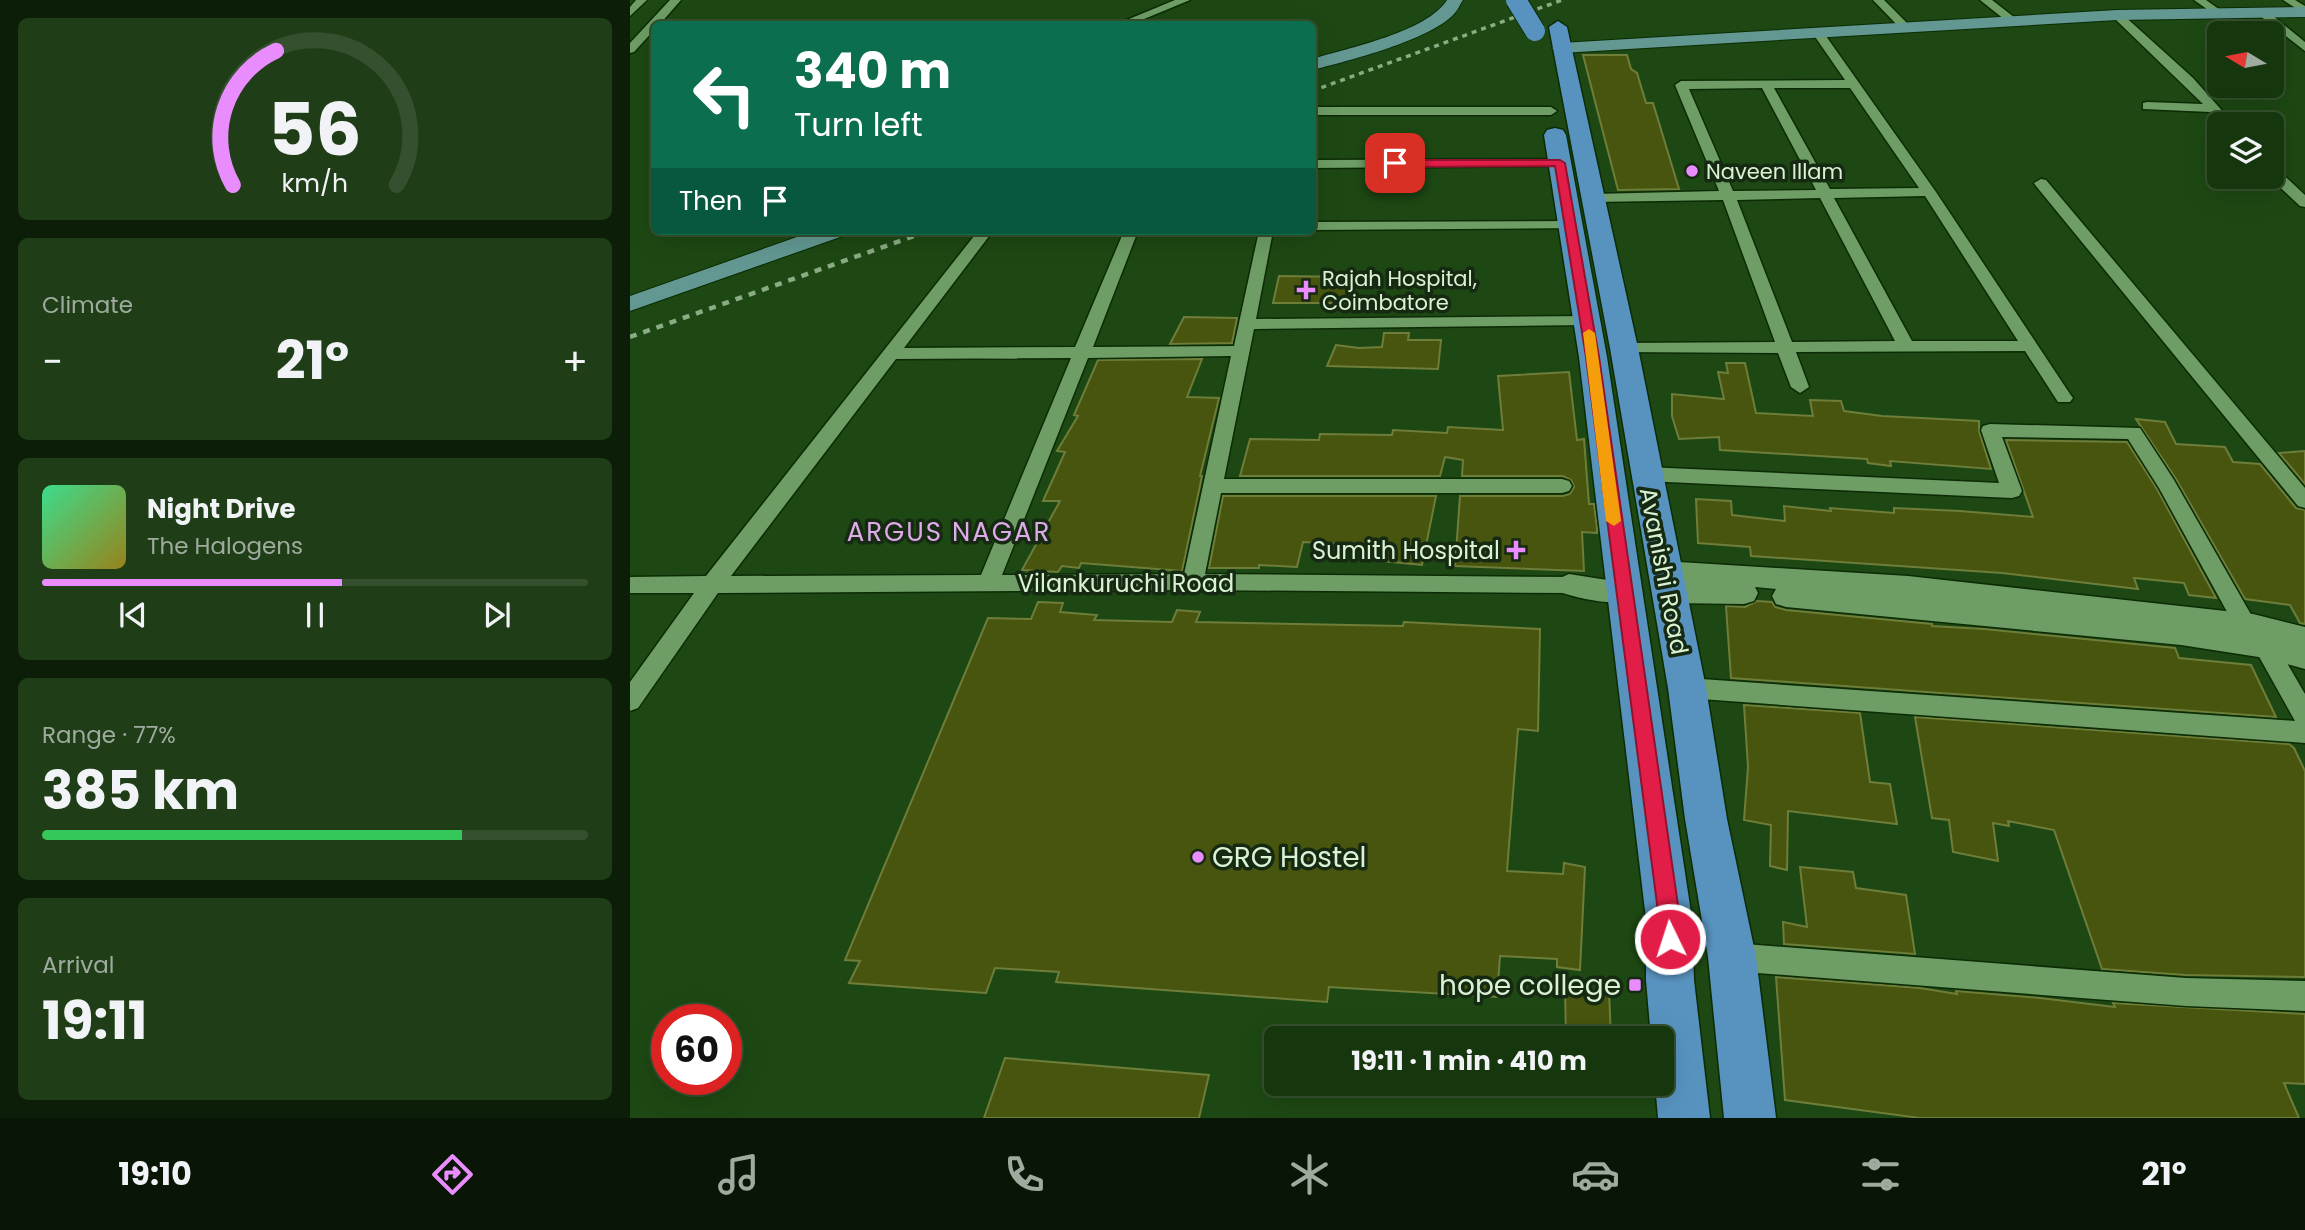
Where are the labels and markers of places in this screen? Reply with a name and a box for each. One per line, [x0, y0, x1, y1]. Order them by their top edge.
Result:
pin [1365, 133, 1425, 193]
place label: Naveen Illam [1706, 157, 1843, 186]
marker: Naveen Illam [1684, 163, 1700, 179]
place label: Rajah Hospital, Coimbatore [1322, 264, 1477, 317]
marker: Rajah Hospital, Coimbatore [1296, 280, 1316, 300]
place label: Sumith Hospital [1312, 534, 1500, 567]
marker: Sumith Hospital [1506, 540, 1526, 560]
place label: GRG Hostel [1212, 838, 1366, 877]
marker: GRG Hostel [1190, 849, 1206, 865]
place label: hope college [1439, 966, 1621, 1005]
marker: hope college [1627, 977, 1643, 993]

